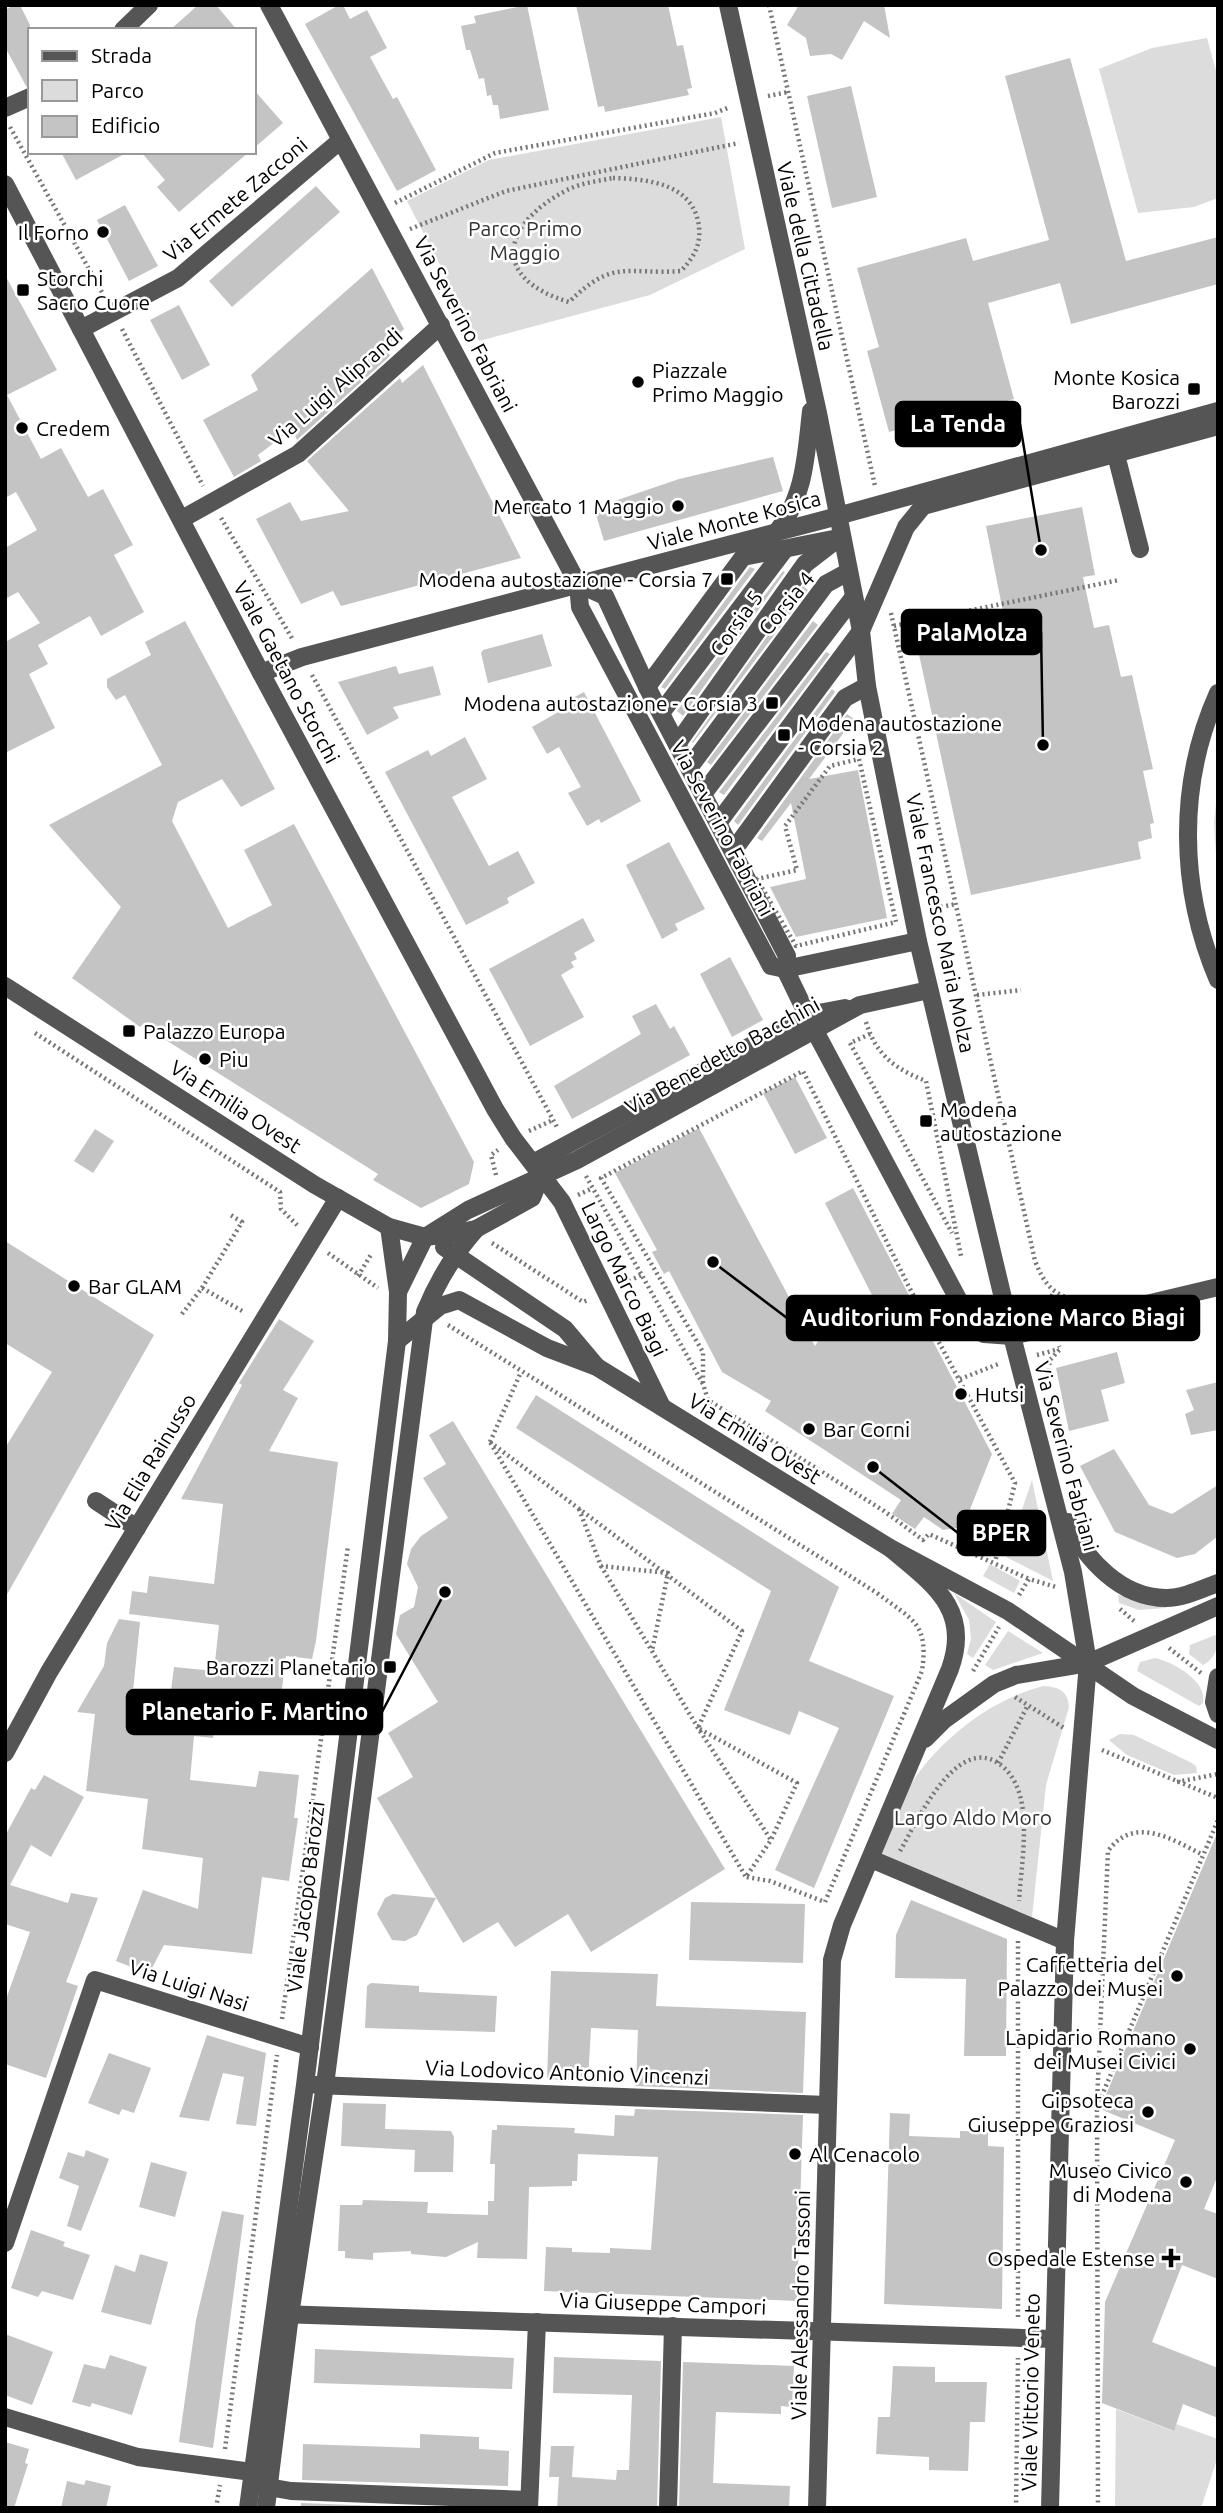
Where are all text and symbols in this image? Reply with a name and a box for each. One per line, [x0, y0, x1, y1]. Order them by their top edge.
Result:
legend [28, 28, 256, 154]
text: Strada [91, 43, 152, 67]
text: Parco [91, 78, 144, 102]
text: Edificio [91, 113, 160, 137]
street label: Via Ermete Zacconi [158, 132, 312, 266]
street label: Viale della Cittadella [773, 159, 839, 353]
park label: Parco Primo Maggio [468, 216, 582, 264]
place label: Il Forno [18, 220, 89, 244]
marker: Il Forno [95, 224, 111, 240]
street label: Via Severino Fabriani [410, 232, 522, 416]
place label: Storchi Sacro Cuore [37, 266, 150, 314]
marker: Storchi Sacro Cuore [15, 282, 31, 298]
street label: Via Luigi Aliprandi [263, 322, 407, 452]
place label: Piazzale Primo Maggio [652, 358, 783, 406]
place label: Monte Kosica Barozzi [1053, 365, 1180, 413]
marker: Piazzale Primo Maggio [630, 374, 646, 390]
marker: Monte Kosica Barozzi [1186, 381, 1202, 397]
callout: La Tenda [896, 402, 1020, 446]
text: La Tenda [910, 411, 1006, 436]
place label: Credem [36, 416, 110, 440]
marker: Credem [14, 420, 30, 436]
street label: Viale Monte Kosica [645, 485, 823, 555]
place label: Mercato 1 Maggio [493, 494, 664, 518]
marker: Mercato 1 Maggio [670, 498, 686, 514]
street label: Corsia 4 [753, 566, 819, 640]
place label: Modena autostazione - Corsia 7 [419, 567, 713, 591]
marker: Modena autostazione - Corsia 7 [719, 571, 735, 587]
street label: Viale Gaetano Storchi [229, 577, 345, 767]
street label: Corsia 5 [705, 585, 767, 661]
callout: PalaMolza [902, 610, 1041, 654]
text: PalaMolza [916, 620, 1028, 645]
place label: Modena autostazione - Corsia 3 [464, 691, 758, 715]
marker: Modena autostazione - Corsia 3 [764, 695, 780, 711]
place label: Modena autostazione - Corsia 2 [798, 711, 1002, 759]
marker: Modena autostazione - Corsia 2 [776, 727, 792, 743]
street label: Via Severino Fabriani [667, 736, 779, 920]
street label: Viale Francesco Maria Molza [902, 791, 980, 1055]
street label: Via Benedetto Bacchini [621, 992, 823, 1118]
place label: Palazzo Europa [143, 1019, 286, 1043]
marker: Palazzo Europa [121, 1023, 137, 1039]
place label: Piu [219, 1047, 249, 1071]
marker: Piu [197, 1051, 213, 1067]
street label: Via Emilia Ovest [166, 1055, 306, 1157]
place label: Modena autostazione [940, 1097, 1062, 1145]
marker: Modena autostazione [918, 1113, 934, 1129]
street label: Largo Marco Biagi [577, 1198, 673, 1360]
place label: Bar GLAM [88, 1274, 182, 1298]
marker: Bar GLAM [66, 1278, 82, 1294]
callout: Auditorium Fondazione Marco Biagi [787, 1296, 1199, 1340]
text: Auditorium Fondazione Marco Biagi [801, 1305, 1185, 1330]
street label: Via Severino Fabriani [1030, 1358, 1104, 1554]
place label: Hutsi [975, 1382, 1024, 1406]
marker: Hutsi [953, 1386, 969, 1402]
street label: Via Emilia Ovest [684, 1388, 826, 1488]
street label: Via Elia Rainusso [100, 1389, 200, 1535]
place label: Bar Corni [823, 1417, 910, 1441]
marker: Bar Corni [801, 1421, 817, 1437]
callout: BPER [958, 1511, 1045, 1555]
text: BPER [972, 1520, 1030, 1545]
place label: Barozzi Planetario [206, 1655, 376, 1679]
marker: Barozzi Planetario [382, 1659, 398, 1675]
callout: Planetario F. Martino [127, 1690, 382, 1734]
text: Planetario F. Martino [142, 1699, 368, 1724]
street label: Viale Jacopo Barozzi [281, 1800, 329, 1994]
park label: Largo Aldo Moro [894, 1805, 1052, 1829]
place label: Caffetteria del Palazzo dei Musei [997, 1952, 1163, 2000]
street label: Via Luigi Nasi [126, 1954, 252, 2016]
marker: Caffetteria del Palazzo dei Musei [1169, 1968, 1185, 1984]
place label: Lapidario Romano dei Musei Civici [1005, 2025, 1176, 2073]
marker: Lapidario Romano dei Musei Civici [1182, 2041, 1198, 2057]
street label: Via Lodovico Antonio Vincenzi [425, 2055, 709, 2089]
place label: Gipsoteca Giuseppe Graziosi [967, 2088, 1134, 2136]
marker: Gipsoteca Giuseppe Graziosi [1140, 2104, 1156, 2120]
place label: Al Cenacolo [809, 2142, 920, 2166]
marker: Al Cenacolo [787, 2146, 803, 2162]
place label: Museo Civico di Modena [1049, 2158, 1172, 2206]
marker: Museo Civico di Modena [1178, 2174, 1194, 2190]
street label: Viale Alessandro Tassoni [786, 2190, 814, 2420]
place label: Ospedale Estense [987, 2246, 1155, 2270]
marker: Ospedale Estense [1161, 2248, 1181, 2268]
street label: Via Giuseppe Campori [559, 2287, 767, 2319]
street label: Viale Vittorio Veneto [1016, 2293, 1044, 2491]

